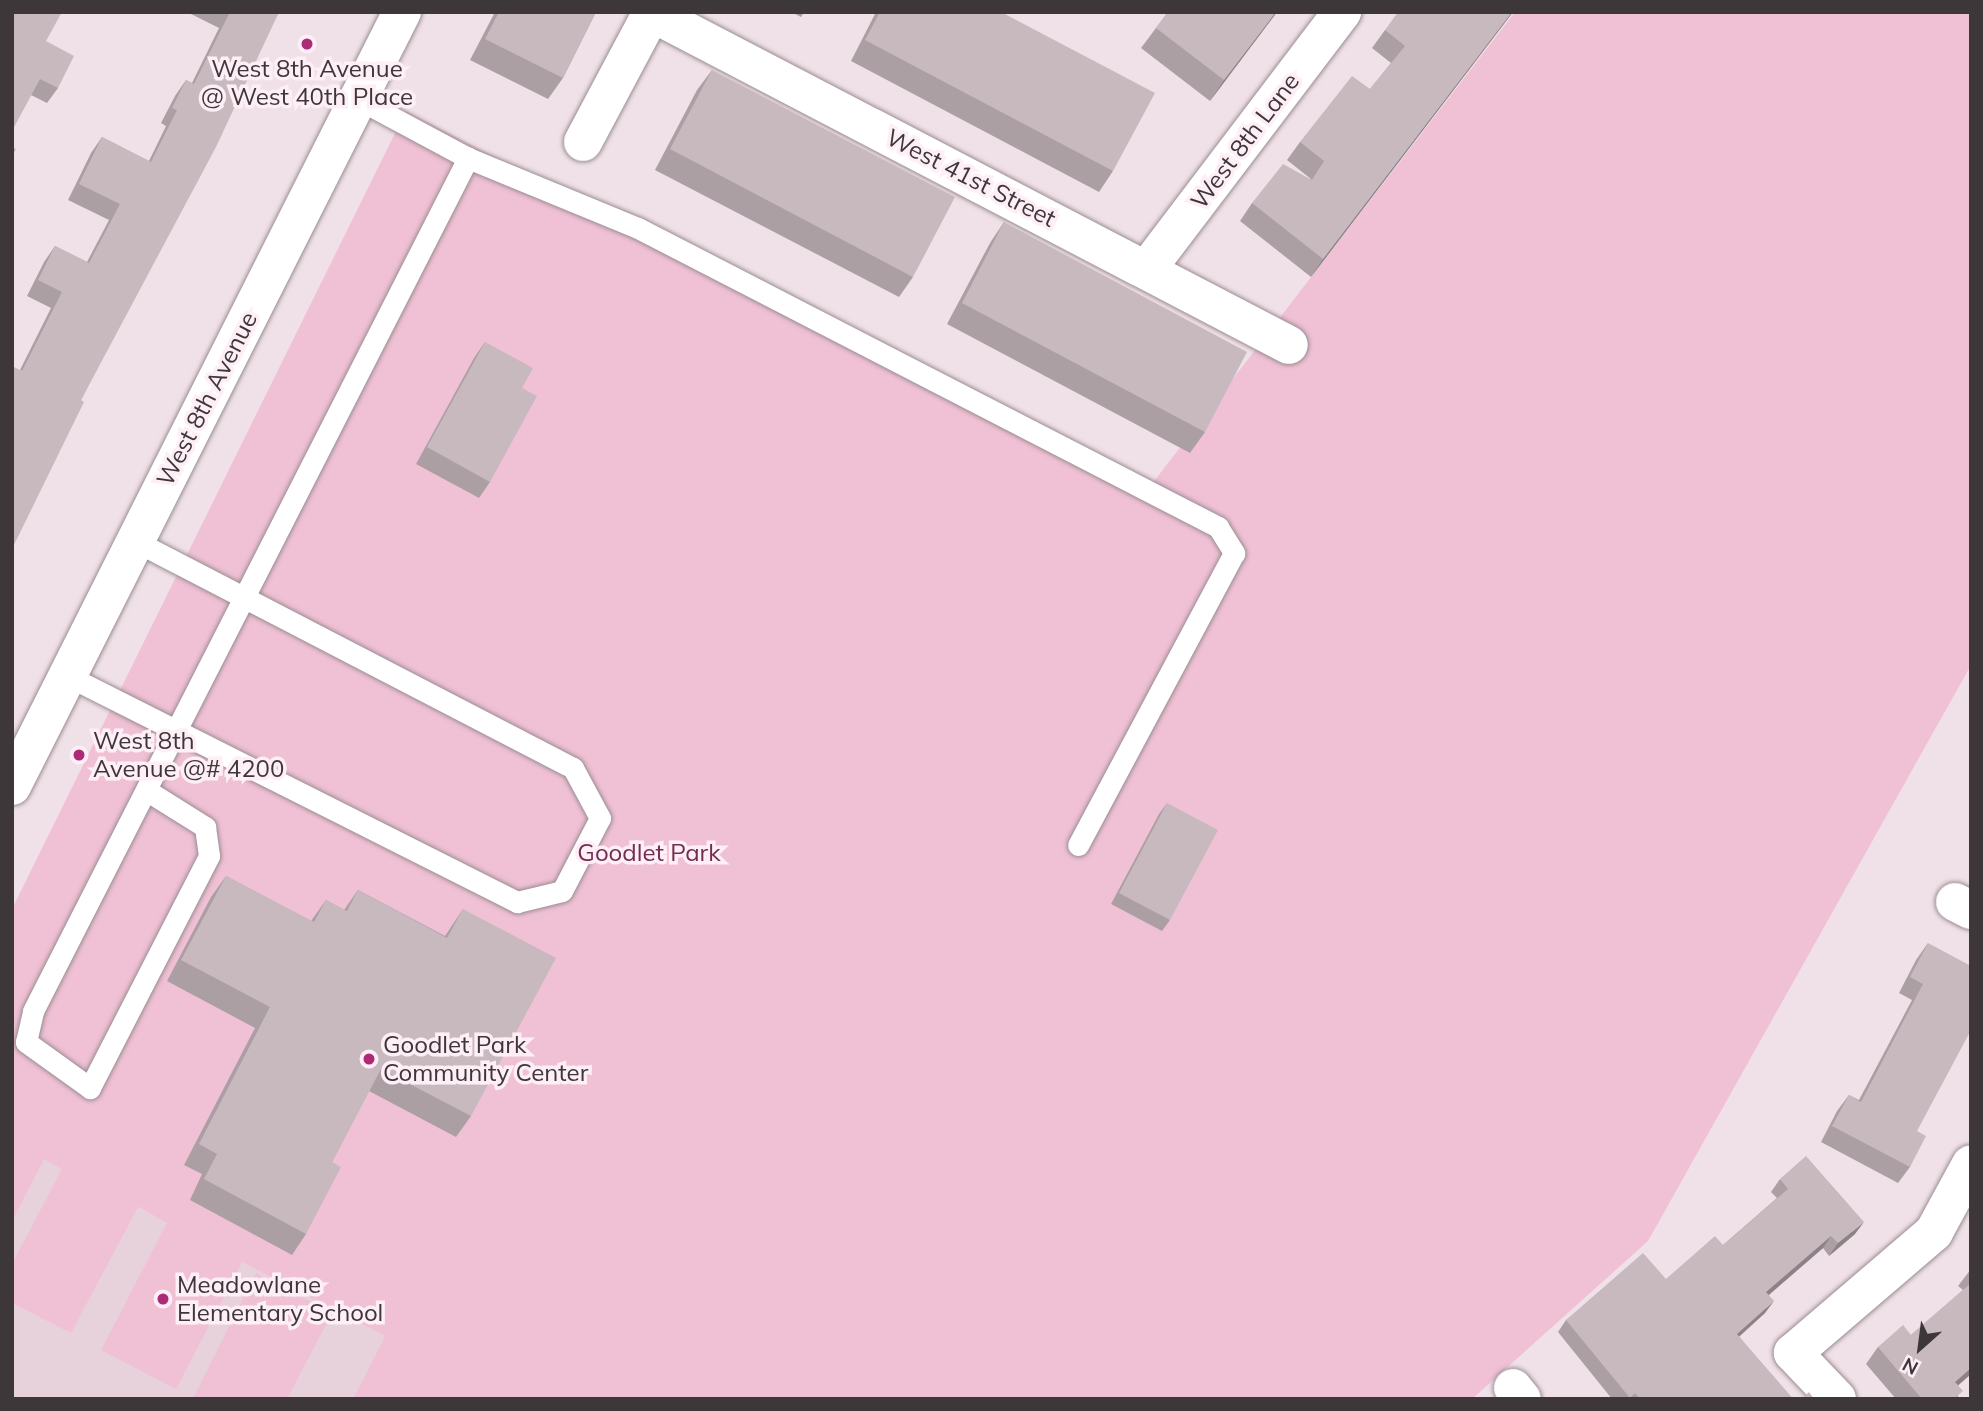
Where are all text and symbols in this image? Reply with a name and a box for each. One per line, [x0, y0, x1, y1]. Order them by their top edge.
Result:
marker: West 8th Avenue @ West 40th Place [299, 36, 315, 52]
place label: West 8th Avenue @ West 40th Place [201, 55, 413, 111]
street label: West 8th Lane [1185, 67, 1305, 215]
street label: West 41st Street [881, 123, 1061, 233]
street label: West 8th Avenue [151, 307, 263, 491]
place label: West 8th Avenue @# 4200 [93, 727, 284, 783]
marker: West 8th Avenue @# 4200 [71, 747, 87, 763]
park label: Goodlet Park [577, 839, 721, 867]
place label: Goodlet Park Community Center [383, 1031, 588, 1087]
marker: Goodlet Park Community Center [361, 1051, 377, 1067]
place label: Meadowlane Elementary School [177, 1271, 383, 1327]
marker: Meadowlane Elementary School [155, 1291, 171, 1307]
north arrow [1885, 1313, 1955, 1383]
text: N [1898, 1353, 1922, 1381]

